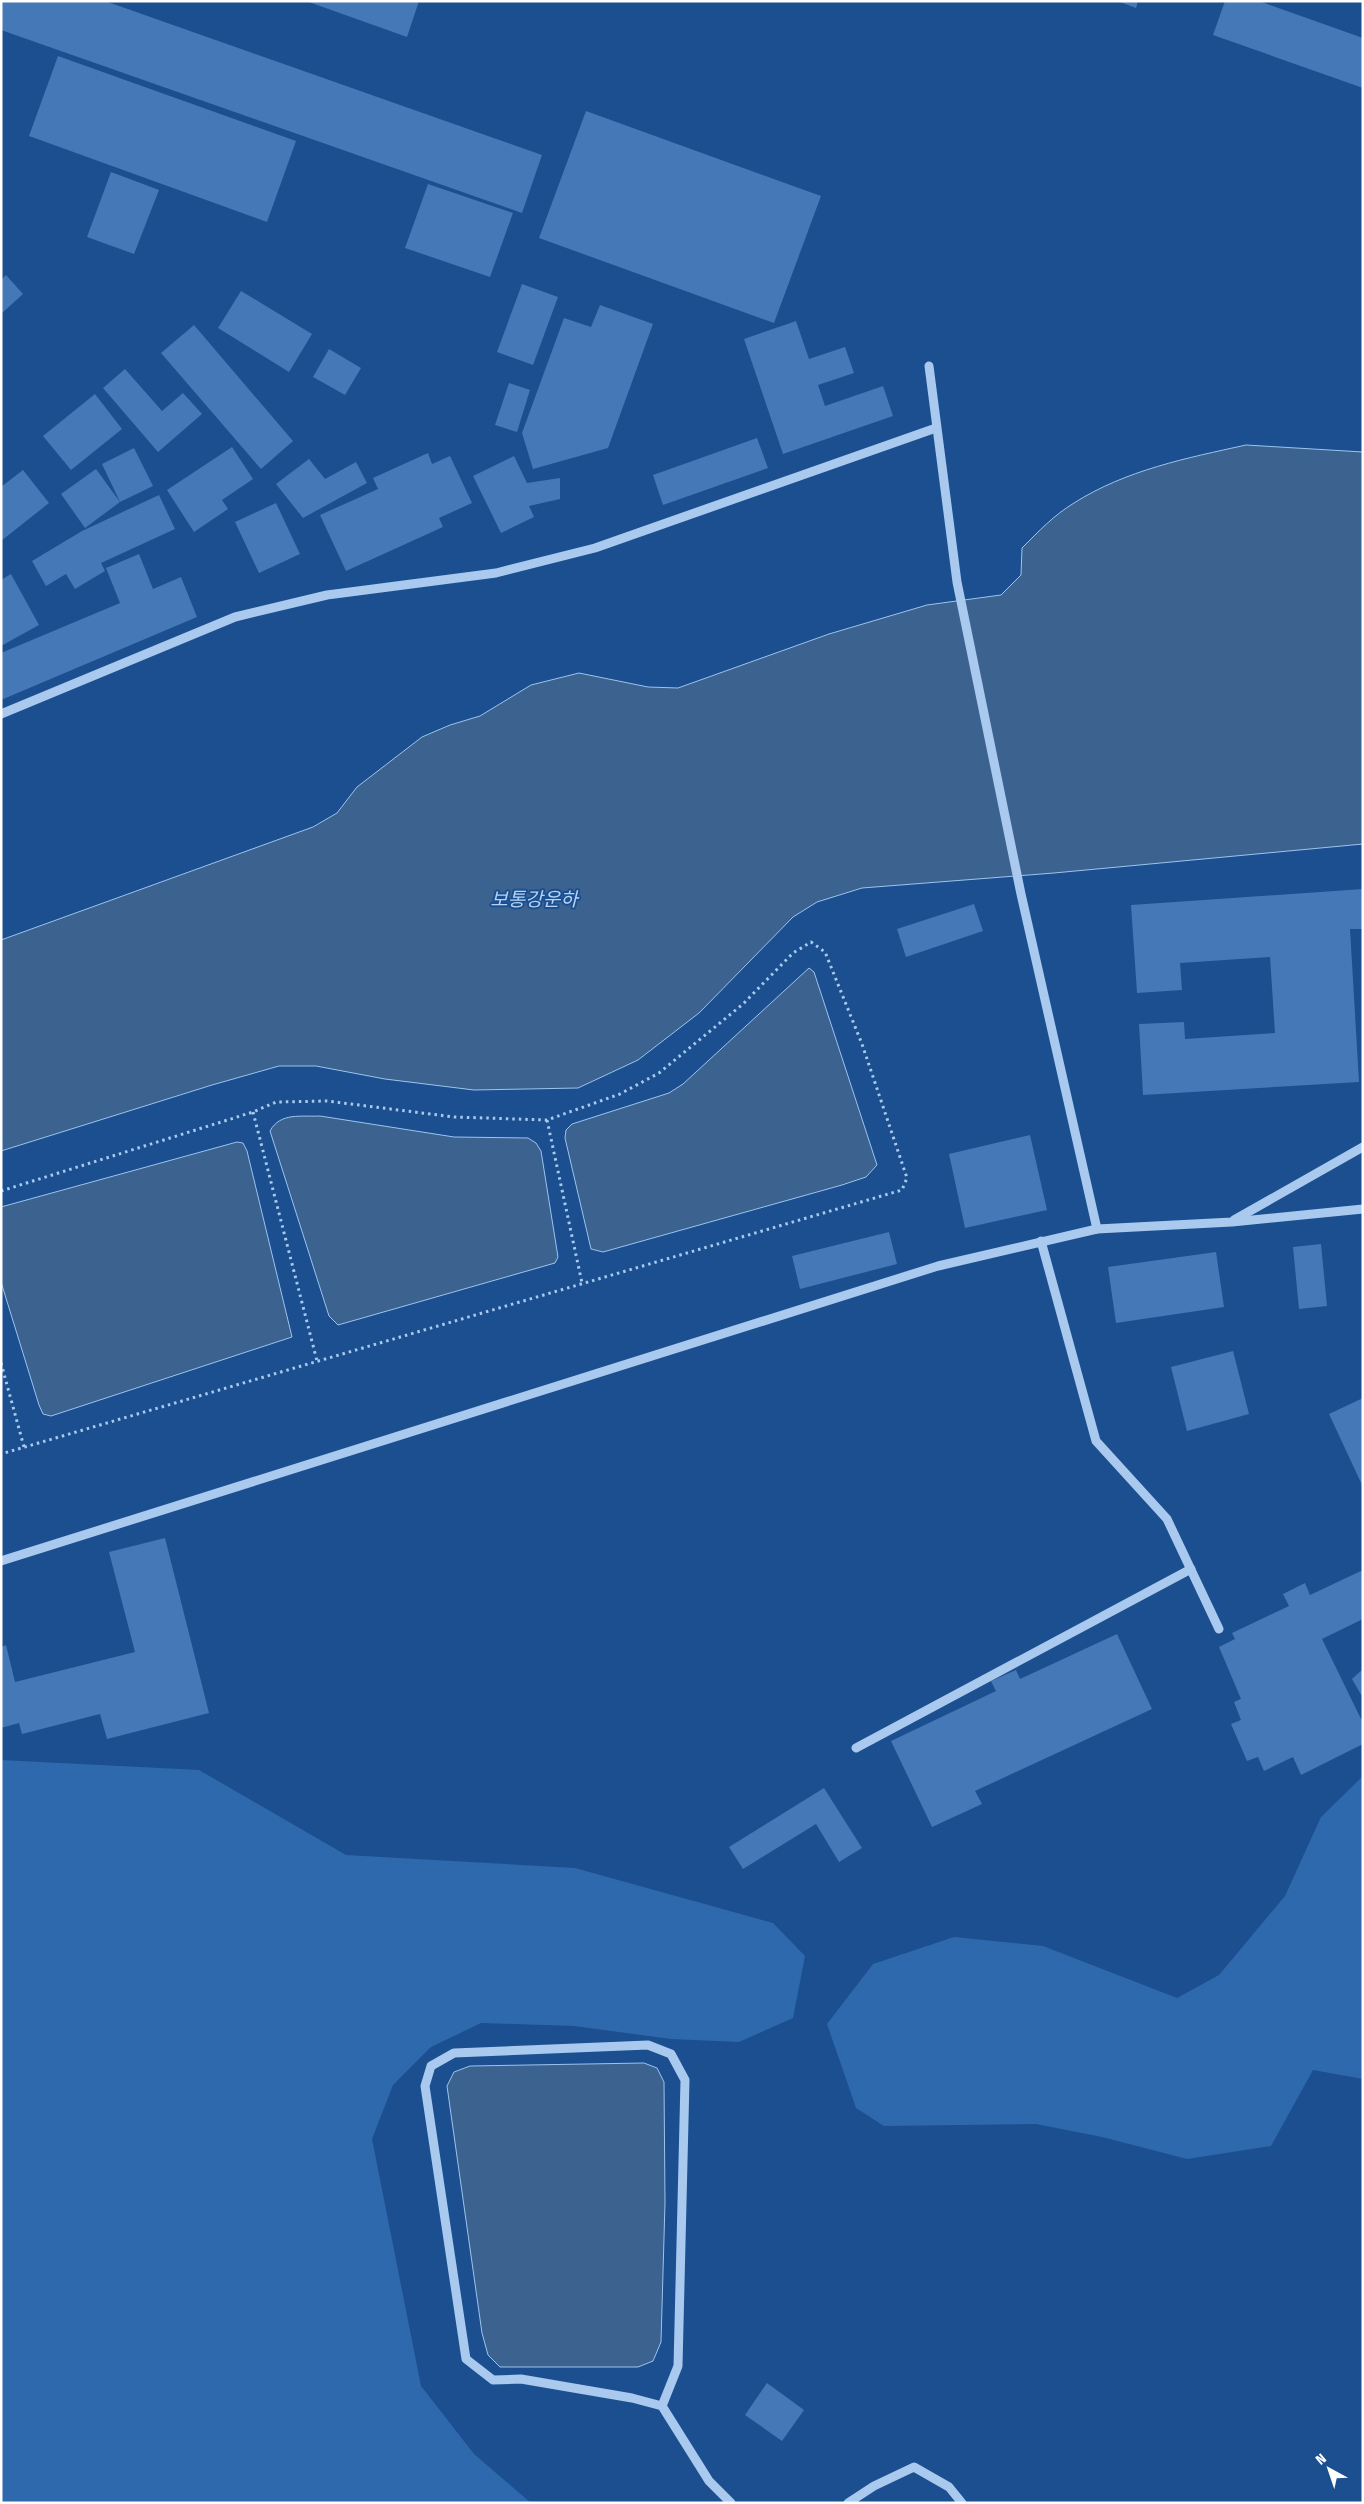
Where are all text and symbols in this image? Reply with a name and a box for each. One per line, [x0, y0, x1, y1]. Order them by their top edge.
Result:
water label: 보통강운하 [490, 888, 580, 911]
north arrow [1304, 2444, 1354, 2494]
text: N [1312, 2450, 1330, 2469]

